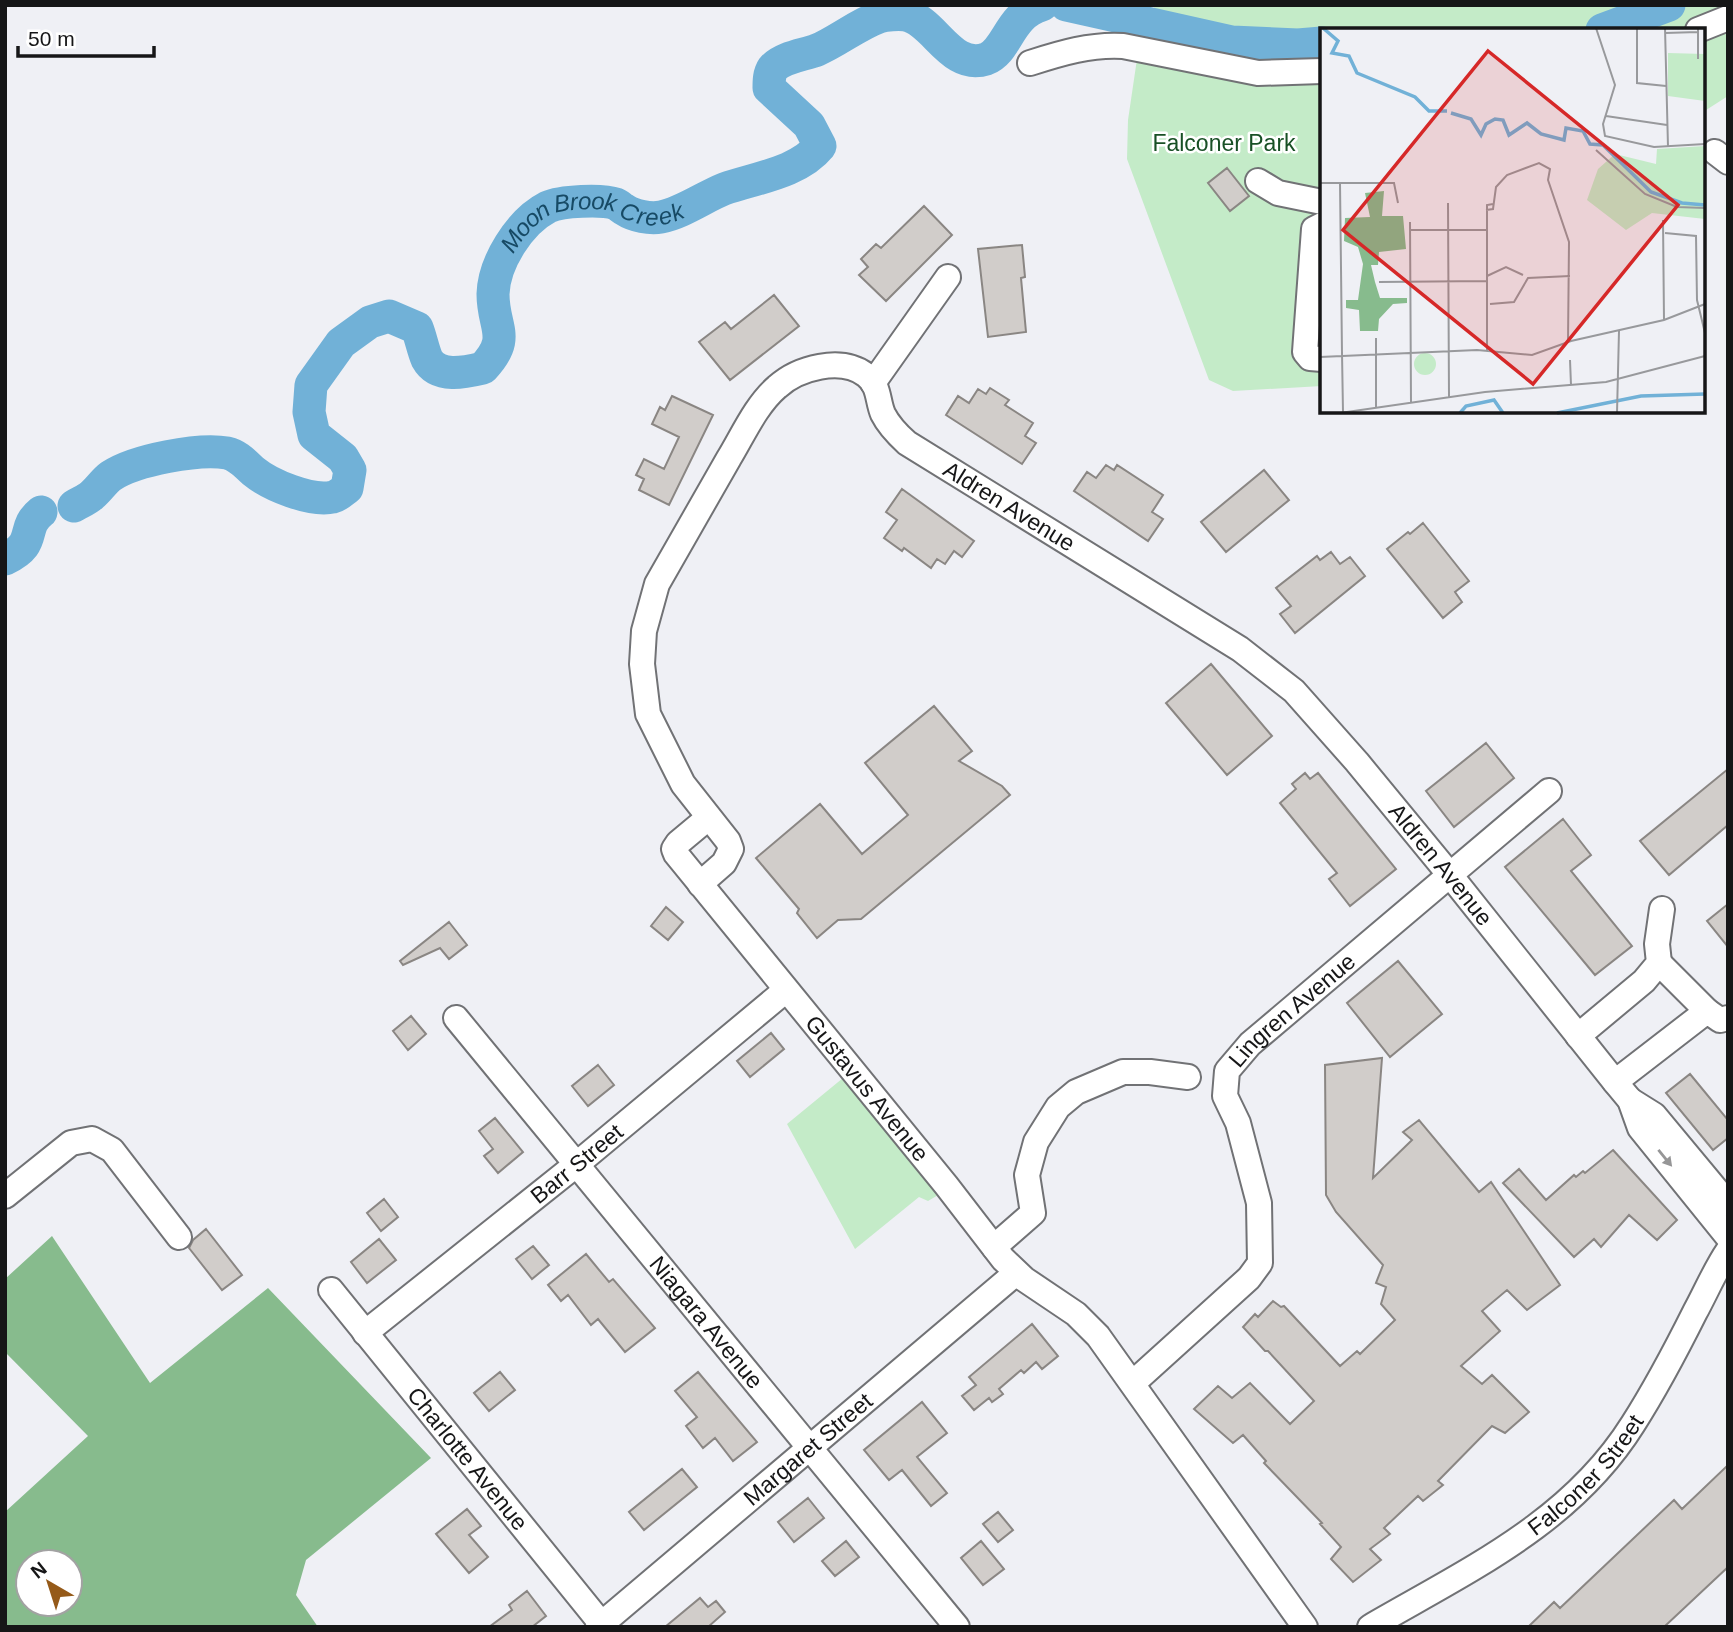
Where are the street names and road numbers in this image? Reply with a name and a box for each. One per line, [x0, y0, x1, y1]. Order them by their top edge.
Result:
street label: Aldren Avenue [939, 456, 1080, 557]
street label: Aldren Avenue [1384, 798, 1498, 931]
street label: Lingren Avenue [1223, 948, 1360, 1072]
street label: Gustavus Avenue [800, 1010, 934, 1166]
street label: Barr Street [525, 1118, 628, 1209]
street label: Niagara Avenue [644, 1251, 768, 1394]
street label: Charlotte Avenue [402, 1382, 533, 1535]
street label: Margaret Street [738, 1387, 878, 1511]
street label: Falconer Street [1523, 1409, 1649, 1541]

